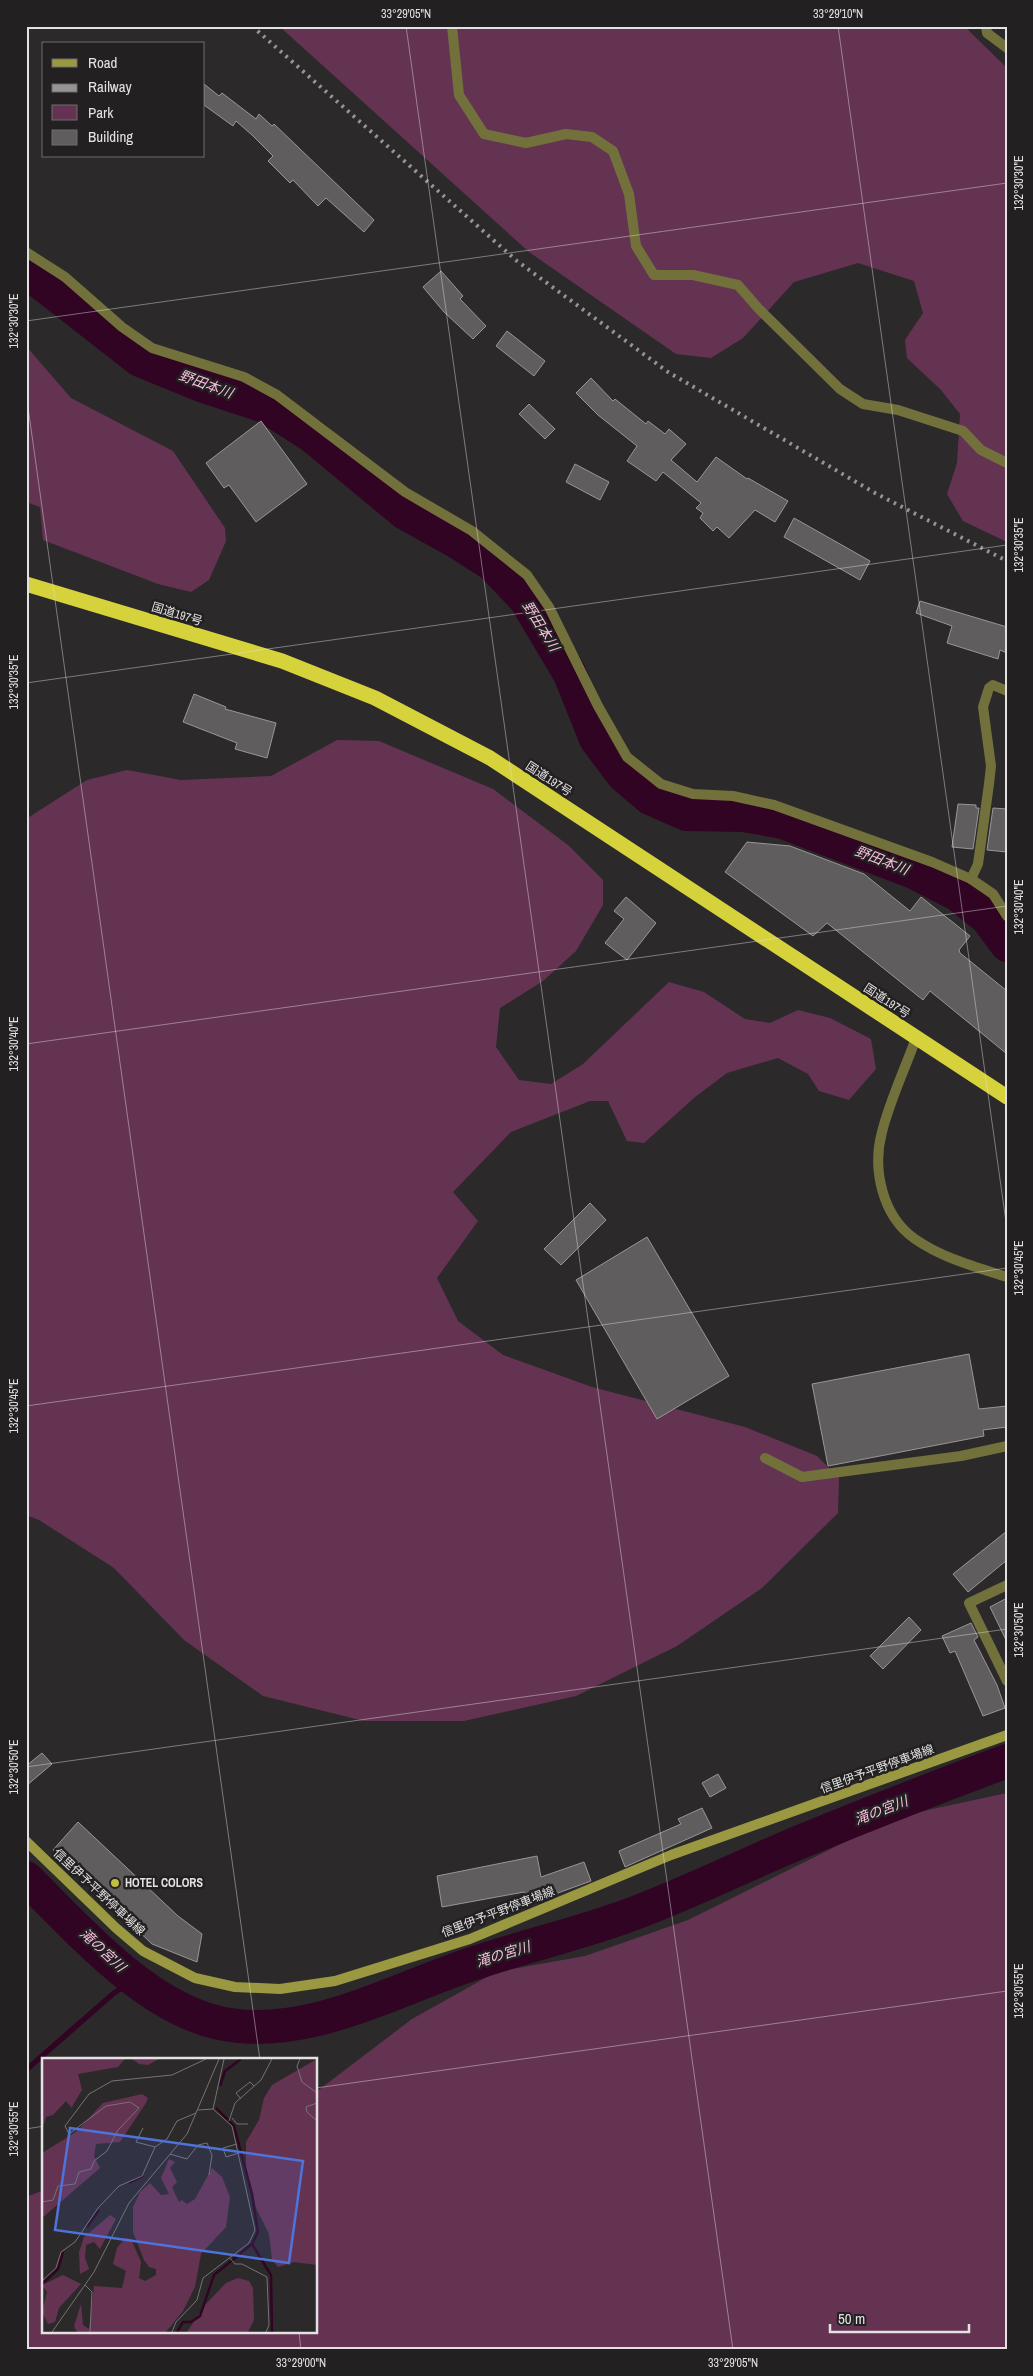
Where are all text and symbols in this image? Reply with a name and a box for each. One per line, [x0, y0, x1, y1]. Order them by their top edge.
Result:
text: 33°29'05"N [381, 6, 431, 22]
text: 33°29'10"N [813, 6, 863, 22]
legend [42, 42, 205, 158]
text: Road [88, 52, 117, 73]
text: Railway [88, 76, 133, 97]
text: Park [88, 102, 114, 123]
text: Building [88, 126, 133, 147]
text: 132°30'30"E [1011, 155, 1027, 211]
text: 132°30'30"E [6, 293, 22, 349]
water label: 野田本川 [177, 366, 237, 403]
text: 132°30'35"E [1011, 517, 1027, 573]
water label: 野田本川 [519, 597, 565, 656]
street label: 国道197号 [150, 599, 204, 629]
text: 132°30'35"E [6, 654, 22, 710]
street label: 国道197号 [523, 758, 575, 800]
water label: 野田本川 [853, 842, 913, 879]
text: 132°30'40"E [1011, 879, 1027, 935]
street label: 国道197号 [861, 980, 913, 1022]
text: 132°30'40"E [6, 1016, 22, 1072]
text: 132°30'45"E [1011, 1240, 1027, 1296]
text: 132°30'45"E [6, 1378, 22, 1434]
text: 132°30'50"E [1011, 1602, 1027, 1658]
text: 132°30'50"E [6, 1739, 22, 1795]
street label: 信里伊予平野停車場線 [818, 1741, 936, 1797]
water label: 滝の宮川 [852, 1791, 912, 1828]
street label: 信里伊予平野停車場線 [50, 1845, 148, 1939]
place label: HOTEL COLORS [125, 1875, 203, 1891]
marker: HOTEL COLORS [109, 1877, 121, 1889]
street label: 信里伊予平野停車場線 [439, 1883, 557, 1941]
water label: 滝の宮川 [76, 1924, 131, 1977]
water label: 滝の宮川 [474, 1937, 534, 1971]
text: 132°30'55"E [1011, 1963, 1027, 2019]
inset map [42, 2058, 318, 2334]
text: 132°30'55"E [6, 2101, 22, 2157]
scale bar [830, 2301, 969, 2333]
text: 50 m [838, 2308, 865, 2329]
text: 33°29'00"N [276, 2355, 326, 2371]
text: 33°29'05"N [708, 2355, 758, 2371]

